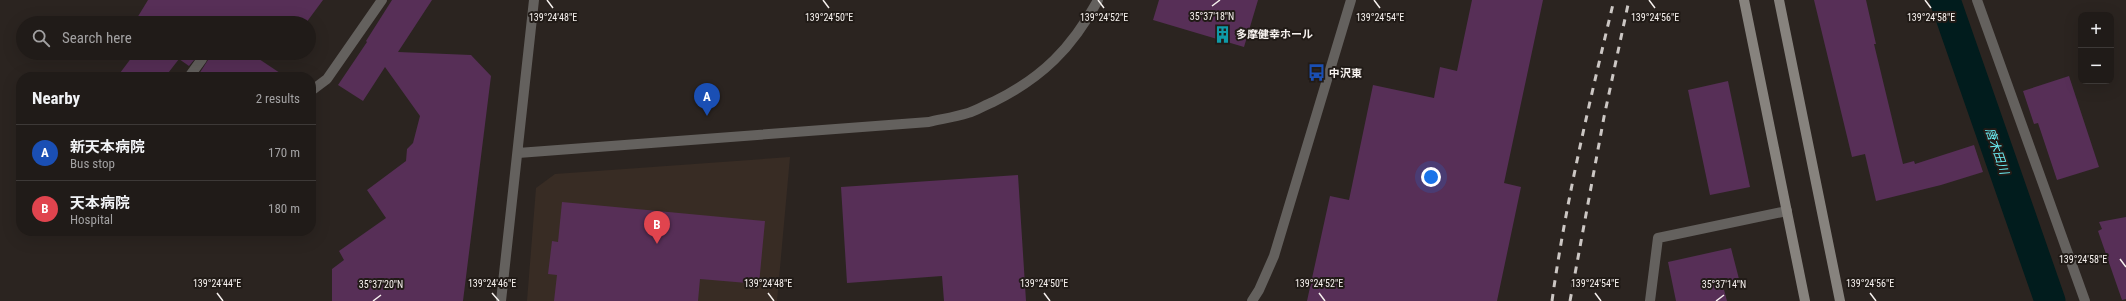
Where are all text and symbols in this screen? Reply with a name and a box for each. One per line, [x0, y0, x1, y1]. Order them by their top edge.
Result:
text: 35°37'18"N [1190, 11, 1234, 22]
text: 139°24'48"E [529, 12, 577, 23]
text: 139°24'50"E [805, 12, 853, 23]
text: 139°24'52"E [1080, 12, 1128, 23]
text: 139°24'54"E [1356, 12, 1404, 23]
text: 139°24'56"E [1631, 12, 1679, 23]
text: 139°24'58"E [1907, 12, 1955, 23]
map controls [2078, 12, 2114, 84]
button: + [2078, 12, 2114, 48]
search box [16, 16, 316, 60]
building icon: 多摩健幸ホール [1213, 24, 1233, 44]
icon: search [30, 27, 52, 49]
place label: 多摩健幸ホール [1236, 28, 1313, 41]
text: Search here [62, 29, 132, 47]
button: − [2078, 48, 2114, 84]
bus stop icon: 中沢東 [1306, 63, 1326, 83]
place label: 中沢東 [1329, 67, 1362, 80]
pin: A [694, 83, 720, 116]
text: Nearby [32, 88, 80, 108]
text: 2 results [256, 91, 300, 106]
water label: 唐木田川 [1983, 126, 2012, 178]
text: 新天本病院 [70, 138, 145, 156]
text: A [41, 145, 49, 160]
text: 170 m [268, 145, 300, 160]
text: Bus stop [70, 156, 115, 171]
your location [1421, 167, 1441, 187]
text: 天本病院 [70, 194, 130, 212]
text: B [41, 201, 49, 216]
text: 180 m [268, 201, 300, 216]
pin: B [644, 211, 670, 244]
text: Hospital [70, 212, 113, 227]
text: 139°24'58"E [2059, 254, 2107, 265]
text: 139°24'44"E [193, 278, 241, 289]
text: 139°24'46"E [468, 278, 516, 289]
text: 139°24'48"E [744, 278, 792, 289]
text: 139°24'50"E [1020, 278, 1068, 289]
text: 139°24'52"E [1295, 278, 1343, 289]
text: 139°24'54"E [1571, 278, 1619, 289]
text: 139°24'56"E [1846, 278, 1894, 289]
text: 35°37'20"N [359, 279, 403, 290]
text: 35°37'14"N [1702, 279, 1746, 290]

